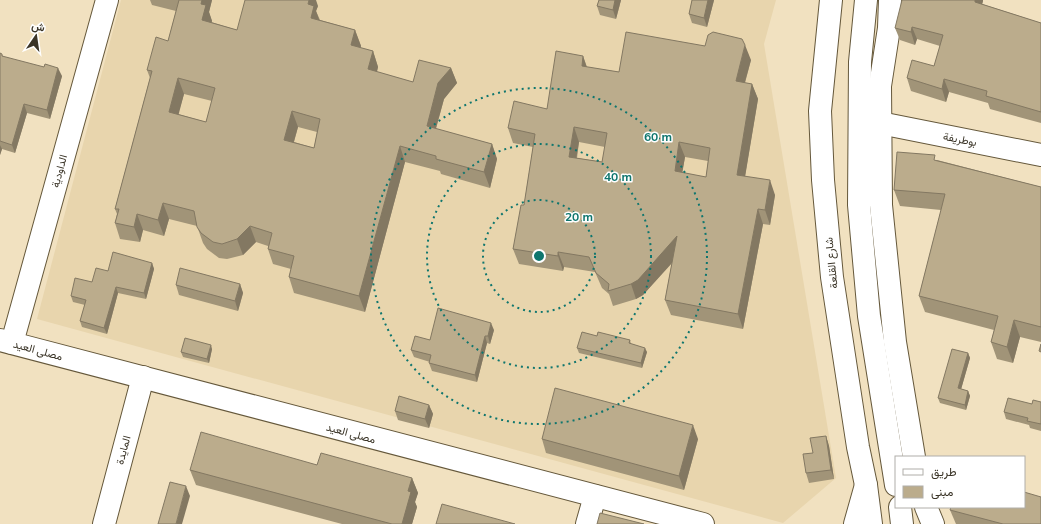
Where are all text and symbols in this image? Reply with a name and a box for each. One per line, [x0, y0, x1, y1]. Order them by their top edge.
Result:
north arrow [16, 16, 56, 56]
text: ش [30, 18, 46, 36]
text: 60 m [644, 129, 672, 145]
street label: بوطريفة [942, 129, 978, 150]
street label: الداودية [48, 153, 71, 189]
text: 40 m [604, 169, 632, 185]
text: 20 m [565, 209, 593, 225]
street label: شارع القلعة [821, 236, 842, 289]
centre of rings [532, 249, 546, 263]
street label: مصلى العيد [11, 337, 64, 364]
street label: مصلى العيد [324, 420, 377, 447]
street label: المايدة [112, 434, 135, 466]
legend [895, 456, 1025, 508]
text: طريق [931, 464, 957, 480]
text: مبنى [931, 484, 953, 500]

